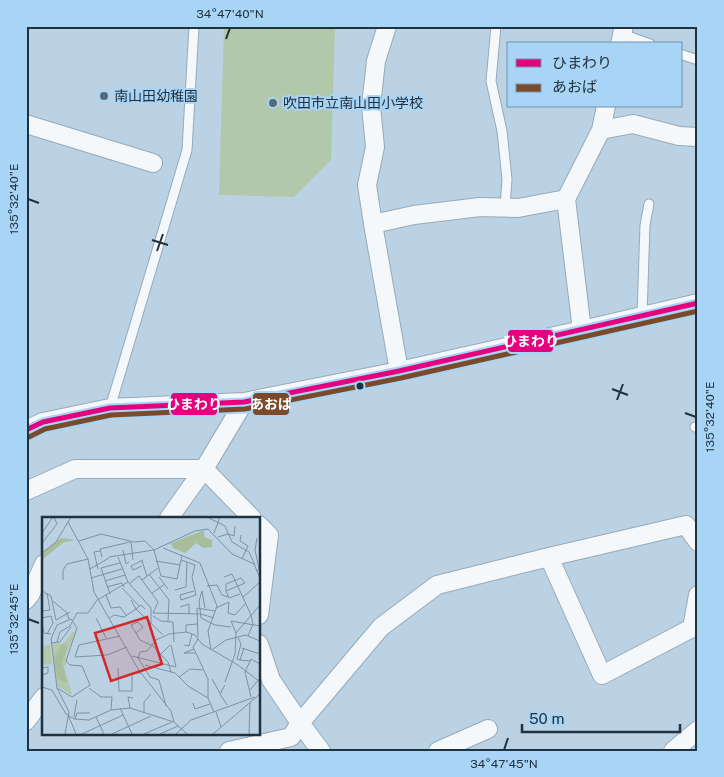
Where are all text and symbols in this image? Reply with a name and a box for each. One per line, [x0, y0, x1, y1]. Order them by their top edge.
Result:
text: 34°47'40"N [196, 7, 264, 21]
legend [507, 42, 682, 108]
text: ひまわり [552, 54, 612, 71]
text: あおば [552, 78, 597, 95]
place label: 南山田幼稚園 [114, 88, 198, 104]
marker: 南山田幼稚園 [98, 90, 110, 102]
place label: 吹田市立南山田小学校 [283, 95, 423, 111]
marker: 吹田市立南山田小学校 [267, 97, 279, 109]
text: 135°32'40"E [7, 164, 21, 234]
line badge: ひまわり [507, 329, 554, 353]
text: ひまわり [503, 333, 559, 349]
unlabelled marker [355, 381, 365, 391]
text: 135°32'40"E [703, 382, 717, 452]
line badge: ひまわり [170, 392, 218, 416]
line badge: あおば [252, 392, 290, 416]
text: ひまわり [166, 396, 222, 412]
text: あおば [250, 396, 292, 412]
inset map [42, 517, 260, 734]
text: 135°32'45"E [7, 583, 21, 655]
scale bar [522, 702, 679, 734]
text: 50 m [529, 710, 564, 727]
text: 34°47'45"N [470, 757, 538, 771]

